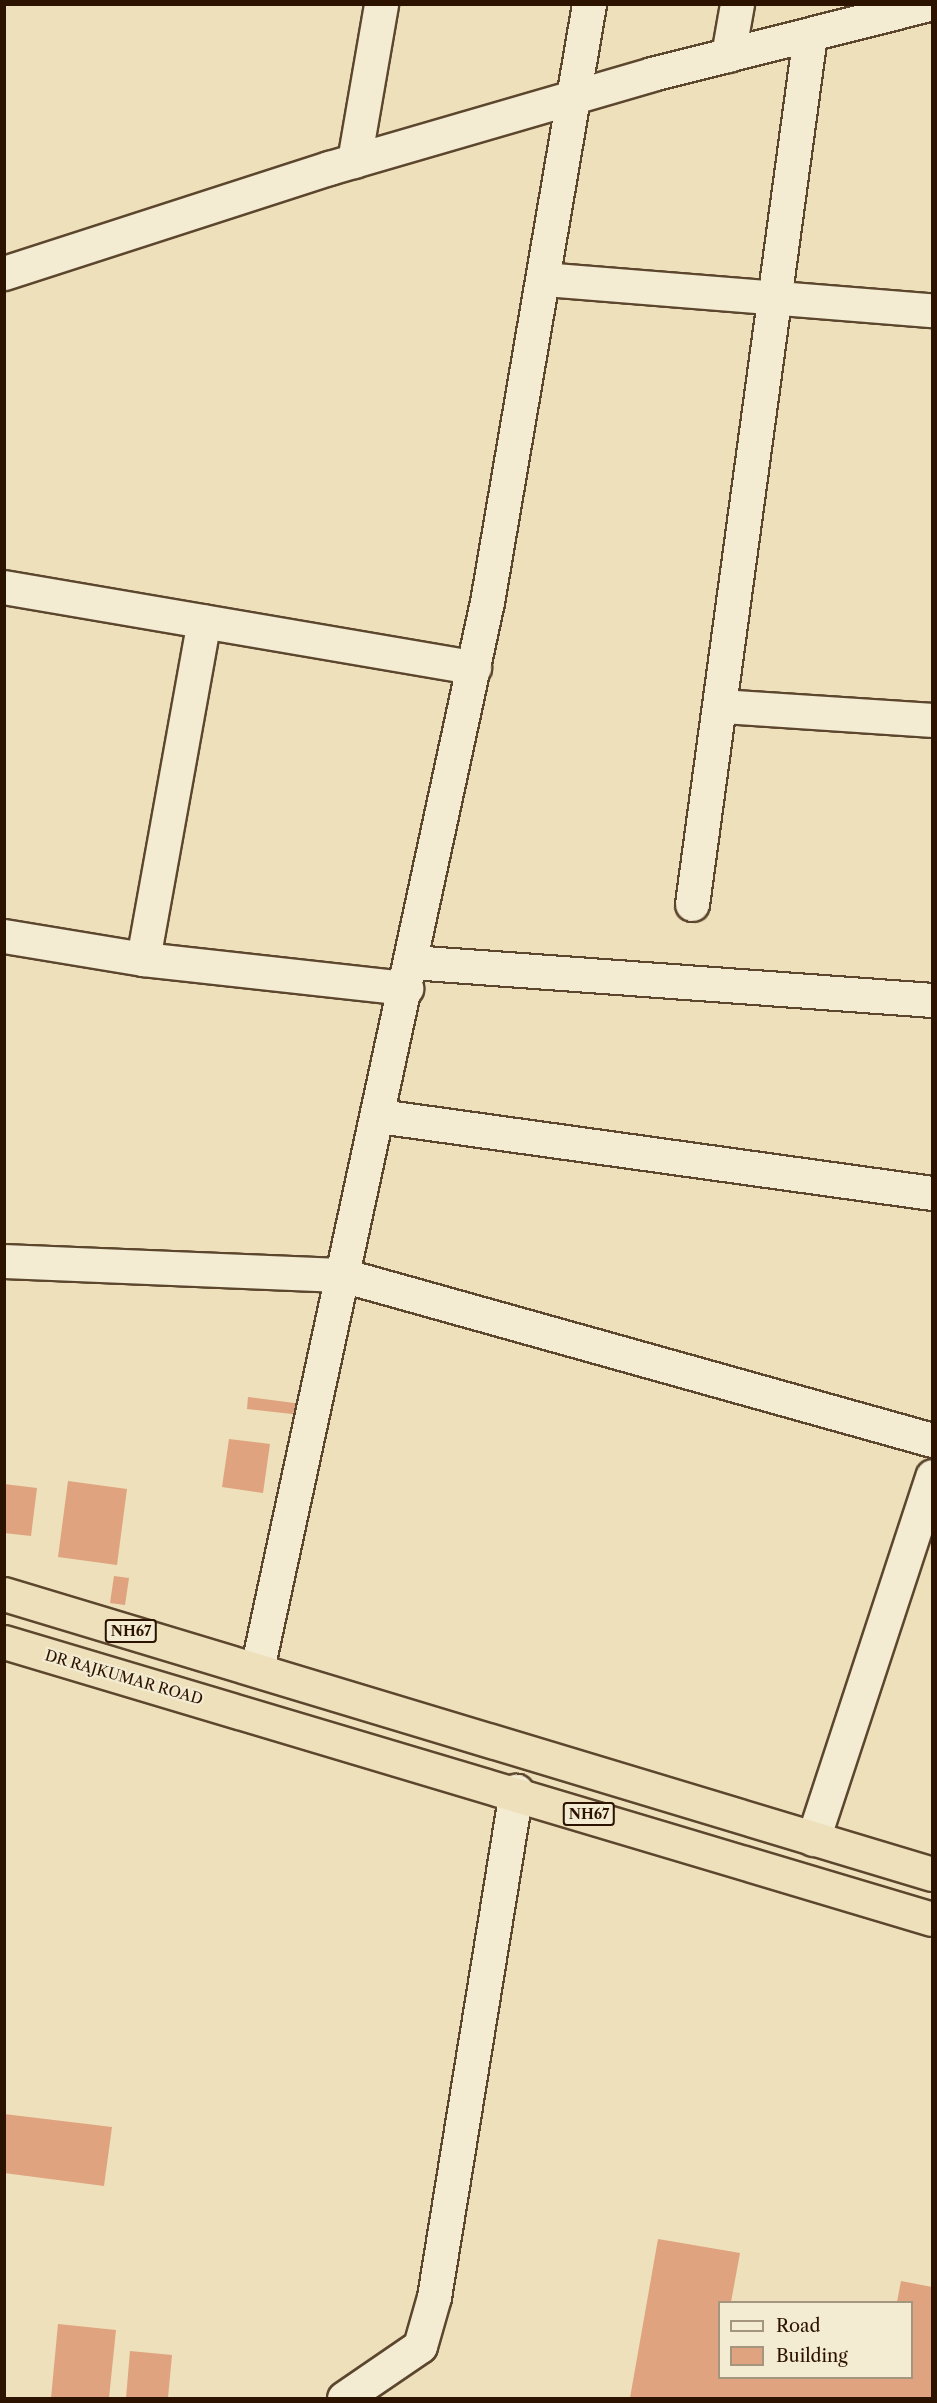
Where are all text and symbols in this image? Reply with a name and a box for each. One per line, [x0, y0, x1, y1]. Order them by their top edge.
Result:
road number: NH67 [104, 1620, 158, 1642]
street label: DR RAJKUMAR ROAD [42, 1646, 206, 1708]
road number: NH67 [562, 1803, 616, 1825]
legend [718, 2301, 913, 2379]
text: Road [776, 2315, 821, 2337]
text: Building [776, 2345, 848, 2367]

